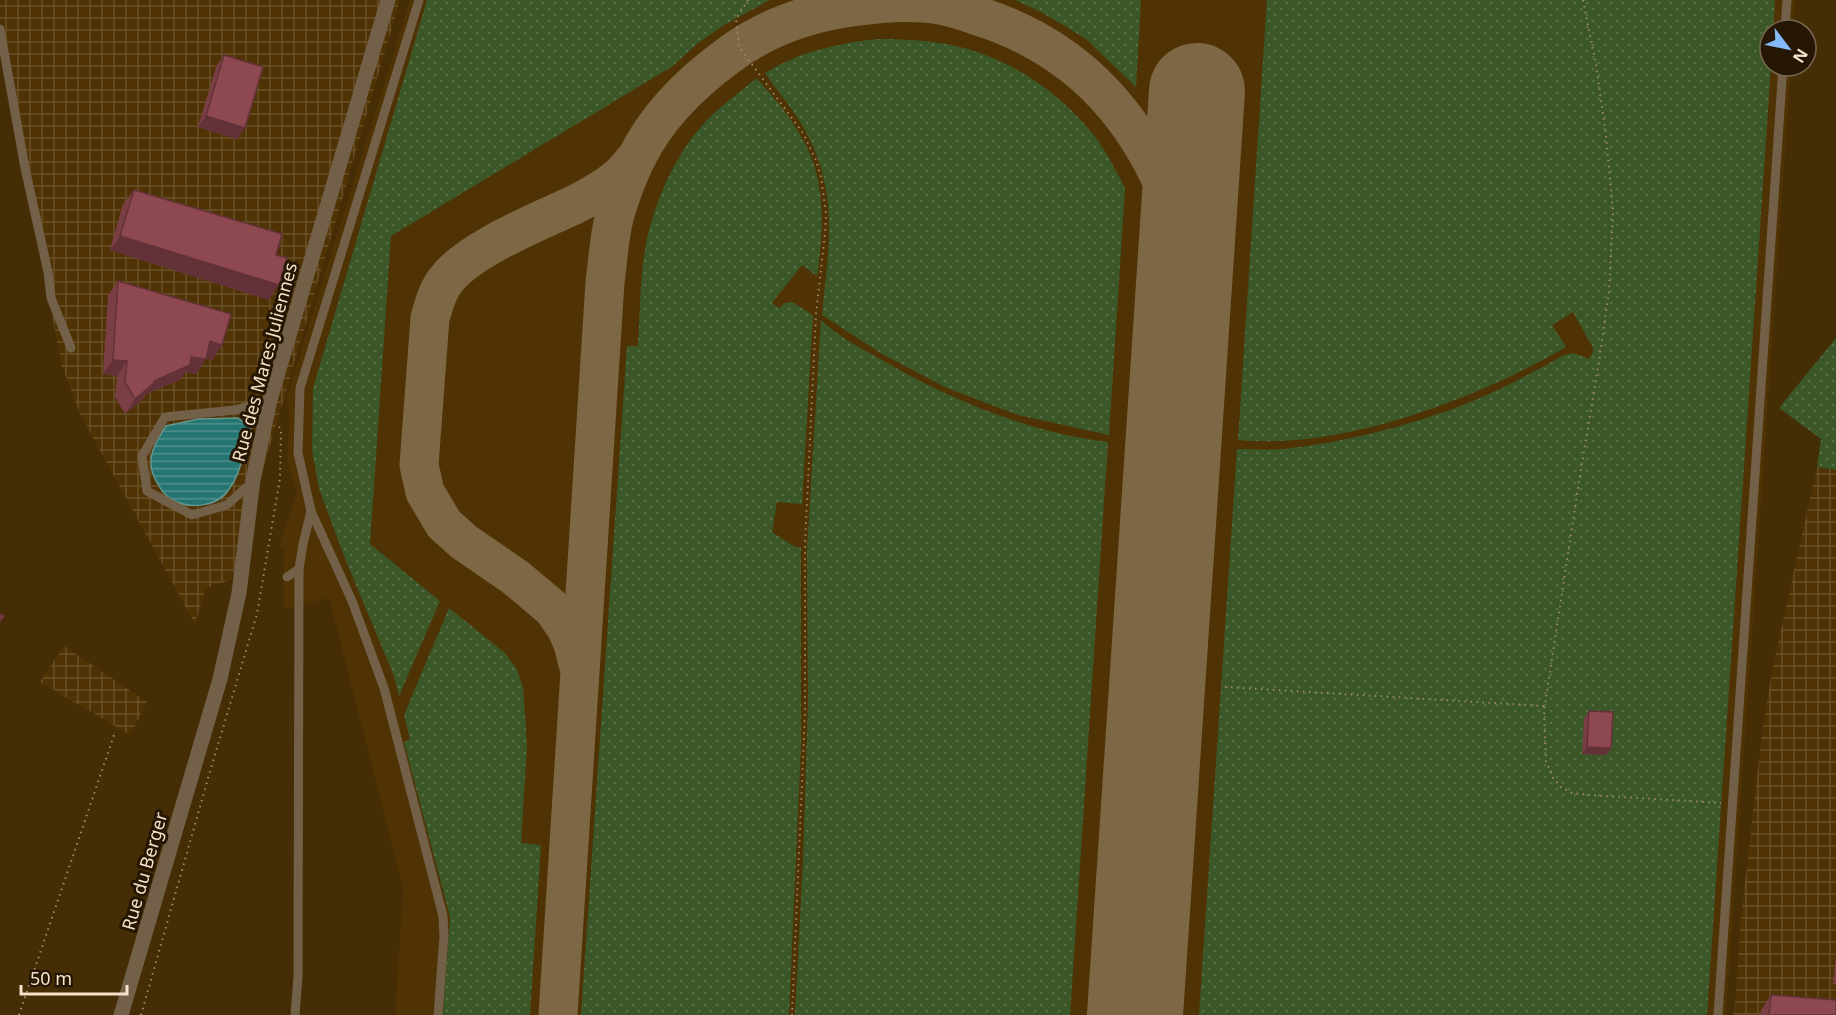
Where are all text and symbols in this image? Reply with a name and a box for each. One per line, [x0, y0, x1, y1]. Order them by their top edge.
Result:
north arrow [1758, 18, 1818, 78]
text: N [1788, 45, 1813, 67]
street label: Rue des Mares Juliennes [226, 260, 302, 464]
street label: Rue du Berger [116, 809, 172, 933]
scale bar [21, 958, 128, 996]
text: 50 m [30, 966, 72, 990]

